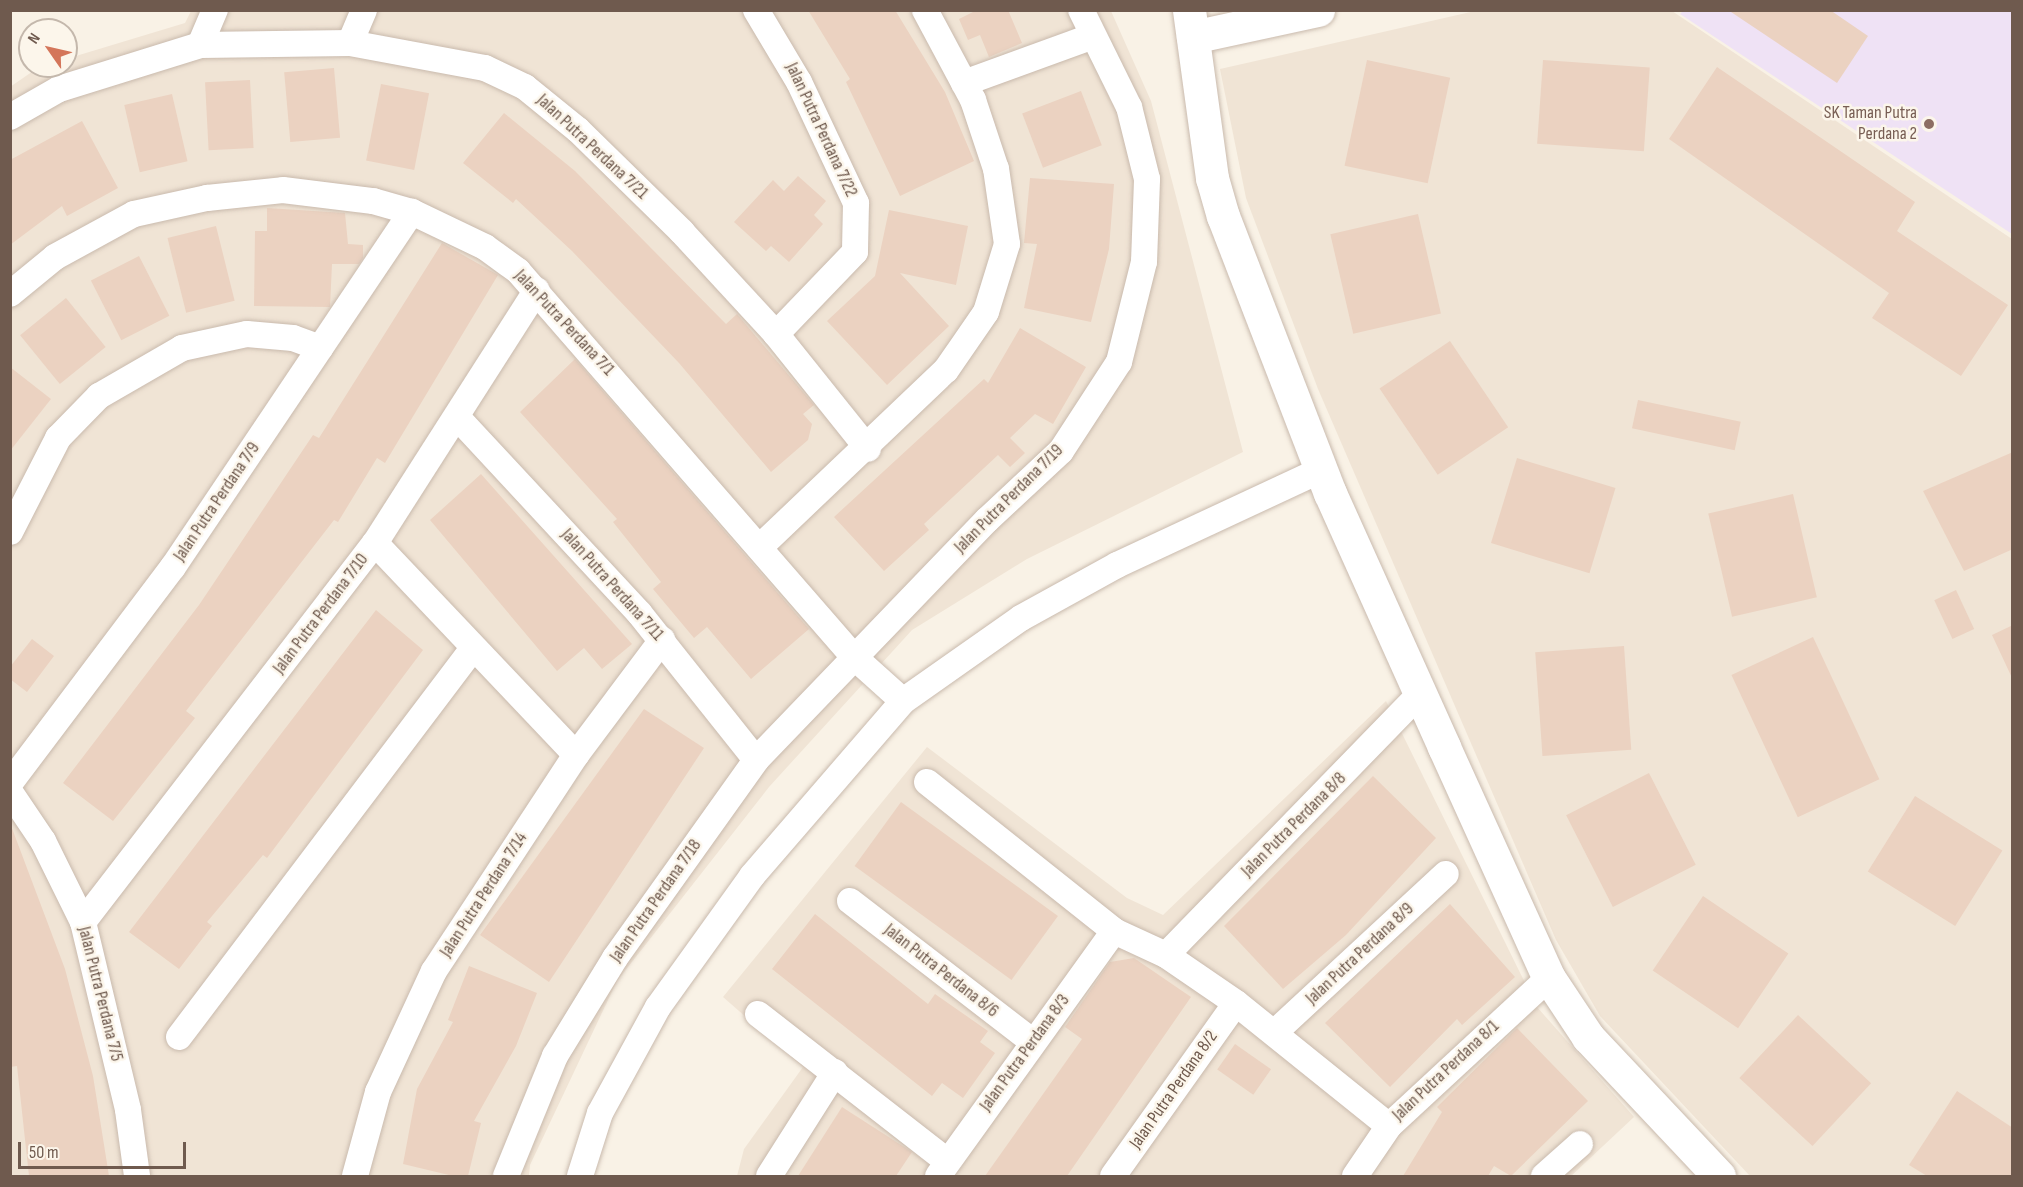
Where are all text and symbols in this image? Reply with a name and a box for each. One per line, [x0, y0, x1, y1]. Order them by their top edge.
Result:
north arrow [18, 18, 78, 78]
text: N [24, 30, 45, 48]
street label: Jalan Putra Perdana 7/22 [780, 59, 862, 201]
street label: Jalan Putra Perdana 7/21 [532, 90, 652, 204]
place label: SK Taman Putra Perdana 2 [1824, 103, 1917, 146]
marker: SK Taman Putra Perdana 2 [1922, 117, 1936, 131]
street label: Jalan Putra Perdana 7/1 [509, 266, 619, 380]
street label: Jalan Putra Perdana 7/9 [169, 438, 265, 566]
street label: Jalan Putra Perdana 7/19 [950, 440, 1068, 558]
street label: Jalan Putra Perdana 7/11 [556, 525, 668, 645]
street label: Jalan Putra Perdana 7/10 [269, 550, 373, 678]
street label: Jalan Putra Perdana 8/8 [1237, 768, 1351, 882]
street label: Jalan Putra Perdana 7/14 [436, 829, 532, 961]
street label: Jalan Putra Perdana 7/18 [606, 835, 706, 967]
street label: Jalan Putra Perdana 8/9 [1302, 899, 1418, 1009]
street label: Jalan Putra Perdana 8/6 [879, 920, 1003, 1022]
street label: Jalan Putra Perdana 7/5 [73, 924, 127, 1064]
street label: Jalan Putra Perdana 8/3 [975, 990, 1075, 1116]
street label: Jalan Putra Perdana 8/1 [1388, 1016, 1504, 1126]
street label: Jalan Putra Perdana 8/2 [1125, 1027, 1223, 1153]
scale bar [21, 1130, 189, 1168]
text: 50 m [29, 1142, 59, 1163]

